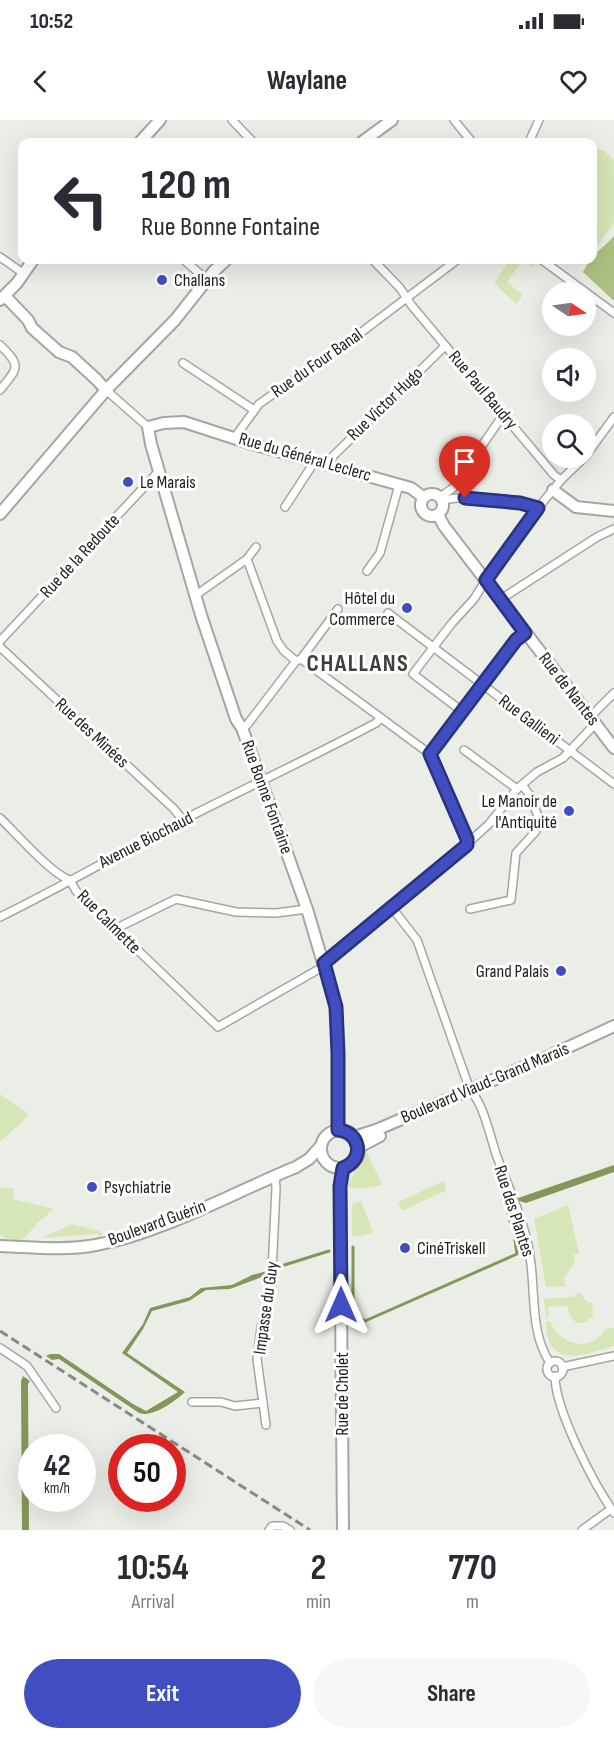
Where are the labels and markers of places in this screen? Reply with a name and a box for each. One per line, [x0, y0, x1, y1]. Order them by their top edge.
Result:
place label: Challans [174, 270, 225, 291]
marker: Challans [155, 273, 169, 287]
pin [439, 436, 490, 498]
place label: Le Marais [140, 472, 196, 493]
marker: Le Marais [121, 475, 135, 489]
place label: Hôtel du Commerce [329, 588, 395, 630]
marker: Hôtel du Commerce [400, 601, 414, 615]
place label: Le Manoir de l'Antiquité [482, 791, 557, 833]
marker: Le Manoir de l'Antiquité [562, 804, 576, 818]
place label: Grand Palais [476, 961, 549, 982]
marker: Grand Palais [554, 964, 568, 978]
place label: Psychiatrie [104, 1177, 171, 1198]
marker: Psychiatrie [85, 1180, 99, 1194]
place label: CinéTriskell [417, 1238, 486, 1259]
marker: CinéTriskell [398, 1241, 412, 1255]

